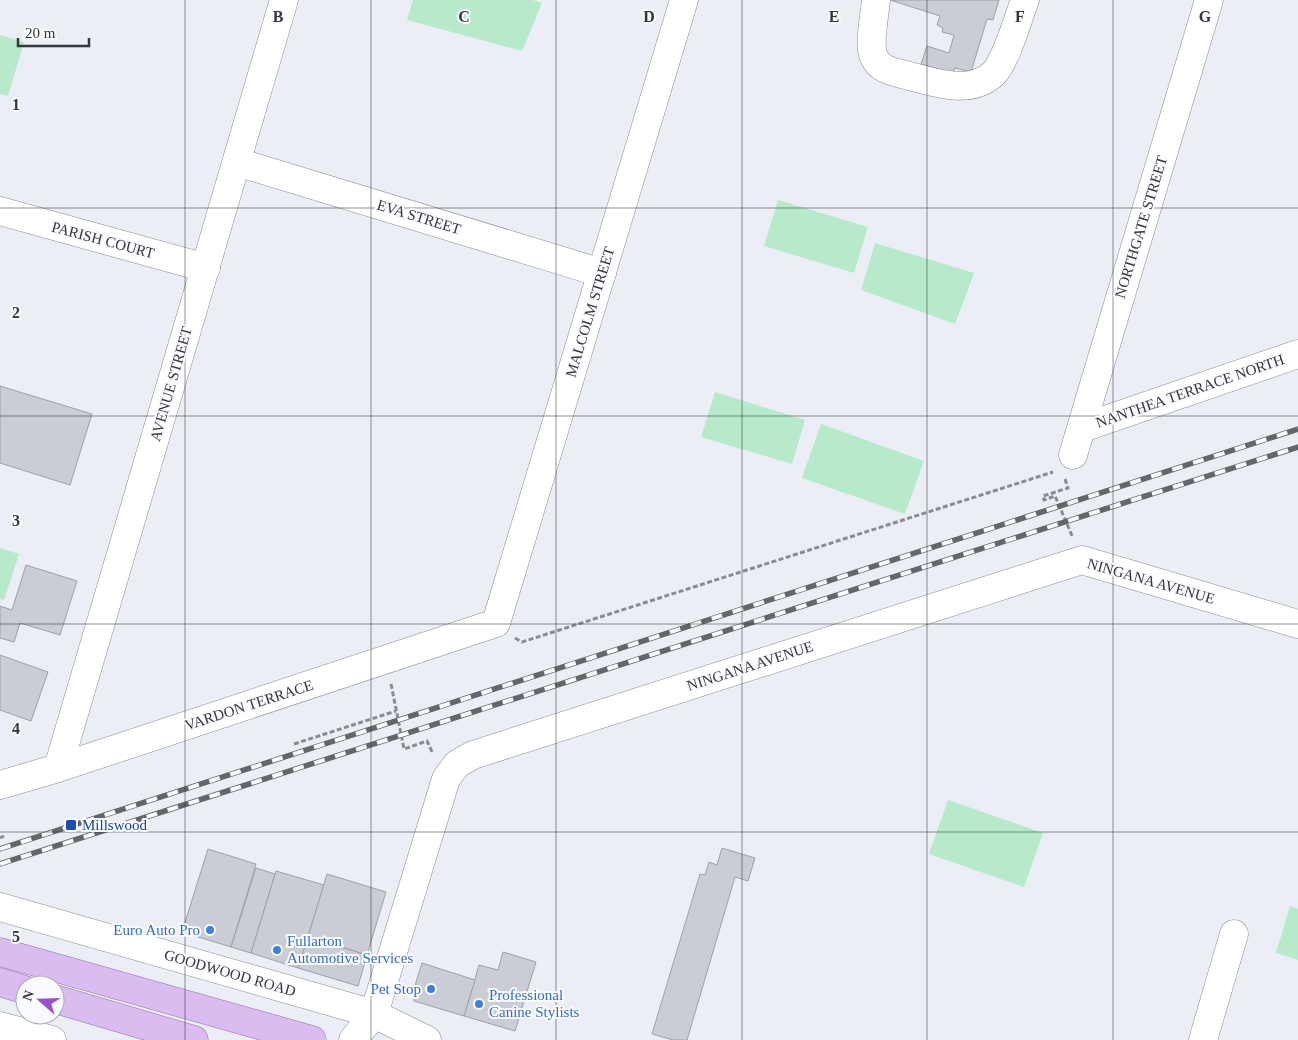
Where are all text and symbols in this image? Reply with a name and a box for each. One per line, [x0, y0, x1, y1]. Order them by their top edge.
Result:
text: B [273, 8, 284, 25]
text: C [458, 8, 470, 25]
text: D [643, 8, 655, 25]
text: E [829, 8, 839, 25]
text: F [1015, 8, 1025, 25]
text: G [1199, 8, 1212, 25]
scale bar [18, 15, 89, 47]
text: 20 m [25, 25, 56, 41]
text: 1 [12, 96, 20, 113]
street label: NORTHGATE STREET [1112, 154, 1170, 300]
street label: EVA STREET [375, 197, 463, 237]
street label: PARISH COURT [50, 219, 156, 261]
street label: MALCOLM STREET [563, 245, 617, 379]
text: 2 [12, 304, 20, 321]
street label: AVENUE STREET [147, 325, 195, 443]
street label: NANTHEA TERRACE NORTH [1094, 351, 1286, 431]
text: 3 [12, 512, 20, 529]
street label: NINGANA AVENUE [1085, 555, 1217, 607]
street label: NINGANA AVENUE [685, 638, 815, 694]
street label: VARDON TERRACE [183, 677, 315, 733]
text: 4 [12, 720, 20, 737]
place label: Millswood [82, 817, 148, 833]
marker: Millswood [64, 818, 78, 832]
place label: Euro Auto Pro [113, 922, 200, 938]
marker: Euro Auto Pro [204, 924, 216, 936]
text: 5 [12, 928, 20, 945]
place label: Fullarton Automotive Services [287, 933, 413, 966]
marker: Fullarton Automotive Services [271, 944, 283, 956]
street label: GOODWOOD ROAD [162, 947, 298, 1000]
north arrow [15, 975, 65, 1025]
place label: Pet Stop [371, 981, 421, 997]
marker: Pet Stop [425, 983, 437, 995]
place label: Professional Canine Stylists [489, 987, 580, 1020]
text: N [19, 988, 37, 1003]
marker: Professional Canine Stylists [473, 998, 485, 1010]

